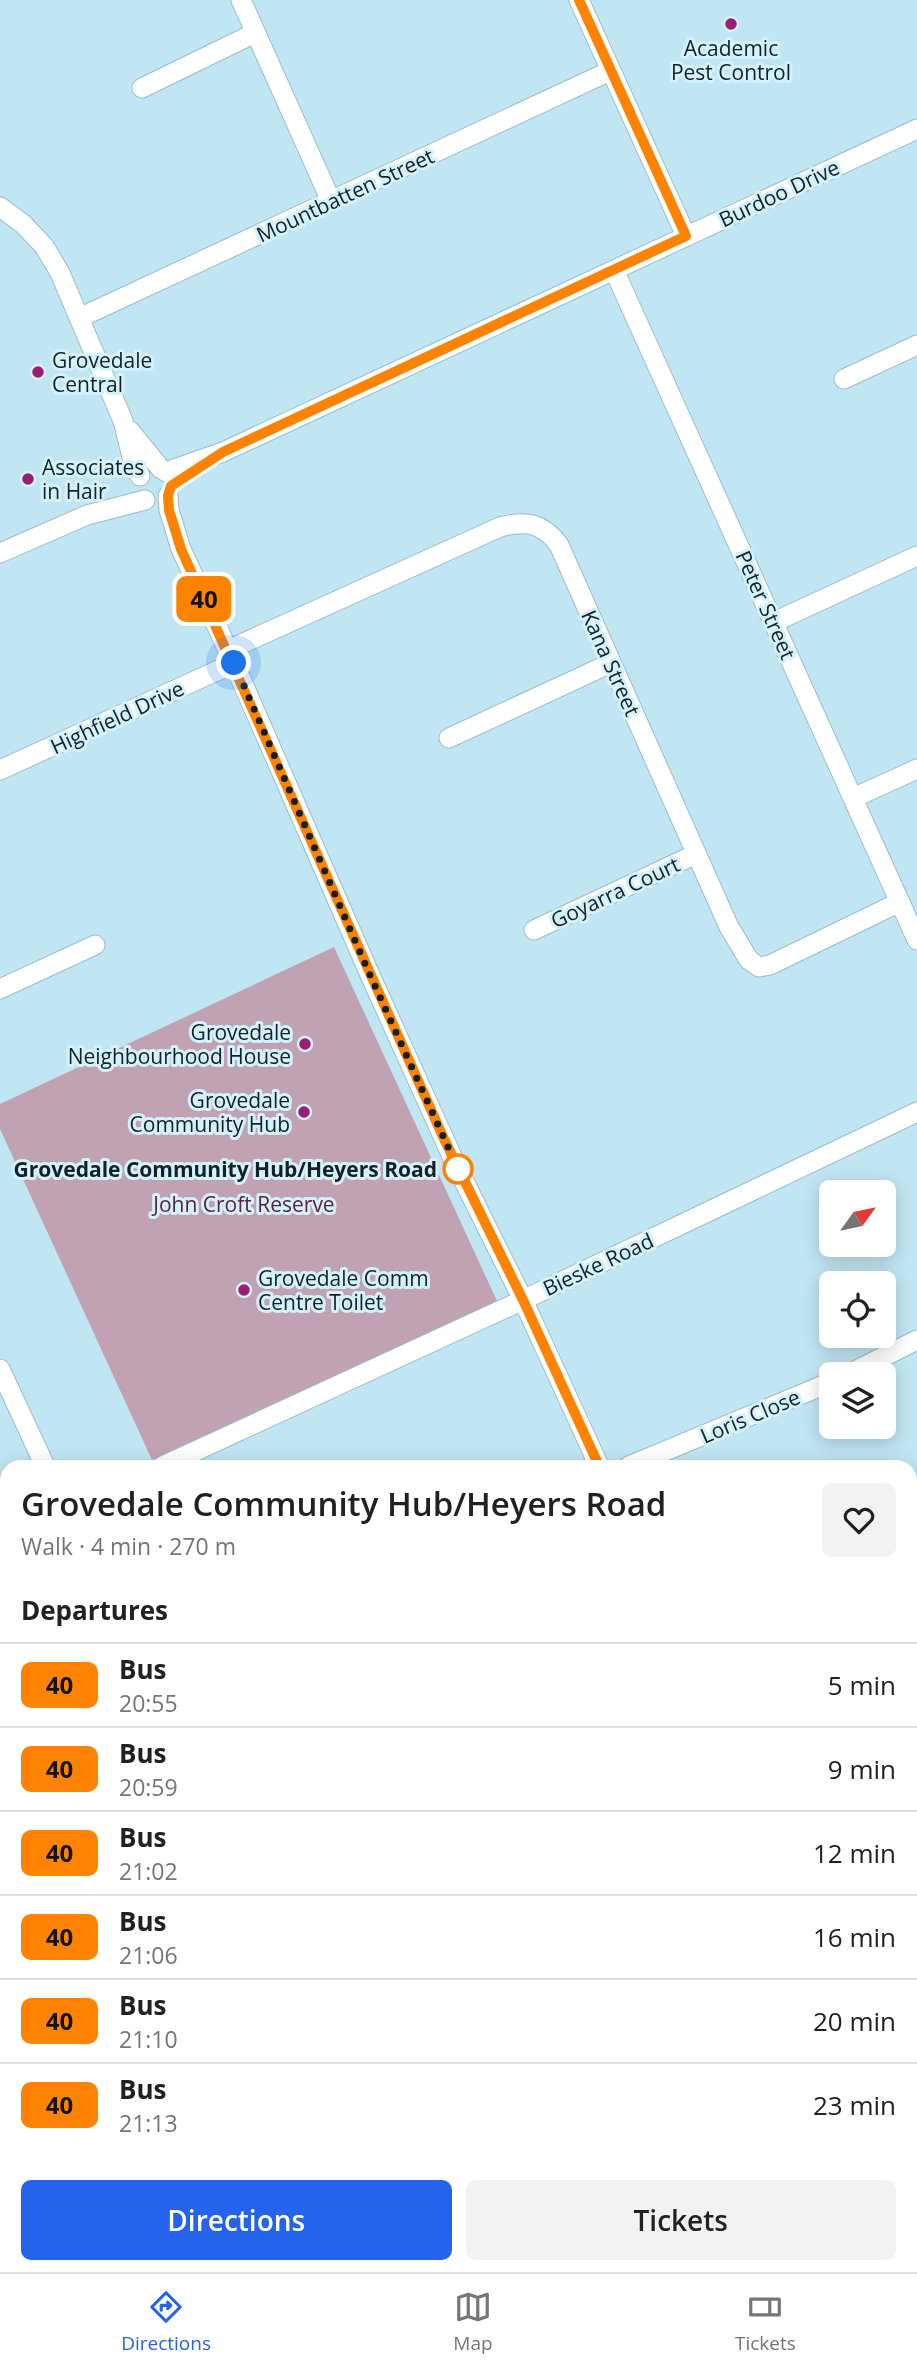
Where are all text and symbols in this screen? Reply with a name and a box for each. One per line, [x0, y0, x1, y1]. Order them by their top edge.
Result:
marker: Academic Pest Control [723, 16, 739, 32]
place label: Academic Pest Control [671, 34, 791, 86]
street label: Mountbatten Street [252, 142, 438, 248]
street label: Burdoo Drive [714, 153, 844, 233]
place label: Grovedale Central [52, 346, 152, 398]
marker: Grovedale Central [30, 364, 46, 380]
place label: Associates in Hair [42, 453, 144, 505]
marker: Associates in Hair [20, 471, 36, 487]
street label: Peter Street [730, 546, 802, 664]
line badge: 40 [172, 576, 235, 622]
text: 40 [190, 582, 218, 615]
street label: Kana Street [575, 606, 647, 720]
your location [216, 645, 251, 680]
street label: Highfield Drive [46, 674, 188, 760]
street label: Goyarra Court [546, 850, 684, 934]
place label: Grovedale Neighbourhood House [68, 1018, 291, 1070]
marker: Grovedale Neighbourhood House [297, 1036, 313, 1052]
place label: Grovedale Community Hub [130, 1086, 290, 1138]
marker: Grovedale Community Hub [296, 1104, 312, 1120]
marker: Grovedale Community Hub/Heyers Road [443, 1154, 473, 1184]
place label: Grovedale Community Hub/Heyers Road [14, 1155, 437, 1183]
north arrow [819, 1180, 896, 1256]
map controls [819, 1180, 896, 1439]
park label: John Croft Reserve [151, 1190, 335, 1218]
street label: Bieske Road [538, 1226, 658, 1302]
place label: Grovedale Comm Centre Toilet [258, 1264, 429, 1316]
button: locate [819, 1271, 896, 1348]
marker: Grovedale Comm Centre Toilet [236, 1282, 252, 1298]
button: layers [819, 1362, 896, 1439]
street label: Loris Close [696, 1382, 804, 1450]
text: Grovedale Community Hub/Heyers Road [21, 1481, 666, 1526]
button: heart [822, 1483, 896, 1557]
text: Walk · 4 min · 270 m [21, 1530, 236, 1562]
text: Departures [21, 1592, 168, 1628]
text: Bus [119, 1651, 166, 1687]
text: 5 min [828, 1667, 896, 1703]
text: 40 [46, 1668, 73, 1701]
text: 20:55 [119, 1687, 178, 1719]
text: Bus [119, 1735, 166, 1771]
text: 9 min [828, 1751, 896, 1787]
text: 40 [46, 1752, 73, 1785]
text: 20:59 [119, 1771, 178, 1803]
text: Bus [119, 1819, 166, 1855]
text: 12 min [813, 1835, 896, 1871]
text: 40 [46, 1836, 73, 1869]
text: 21:02 [119, 1855, 178, 1887]
text: Bus [119, 1903, 166, 1939]
text: 16 min [813, 1919, 896, 1955]
text: 40 [46, 1920, 73, 1953]
text: 21:06 [119, 1939, 178, 1971]
text: Bus [119, 1987, 166, 2023]
text: 20 min [813, 2003, 896, 2039]
text: 40 [46, 2004, 73, 2037]
text: 21:10 [119, 2023, 178, 2055]
text: Bus [119, 2071, 166, 2107]
text: 23 min [813, 2087, 896, 2123]
text: 40 [46, 2088, 73, 2121]
text: 21:13 [119, 2107, 178, 2139]
button: Directions [21, 2180, 452, 2260]
button: Tickets [466, 2180, 896, 2260]
tab: Directions [121, 2288, 211, 2356]
tab: Map [453, 2288, 493, 2356]
tab: Tickets [735, 2288, 796, 2356]

